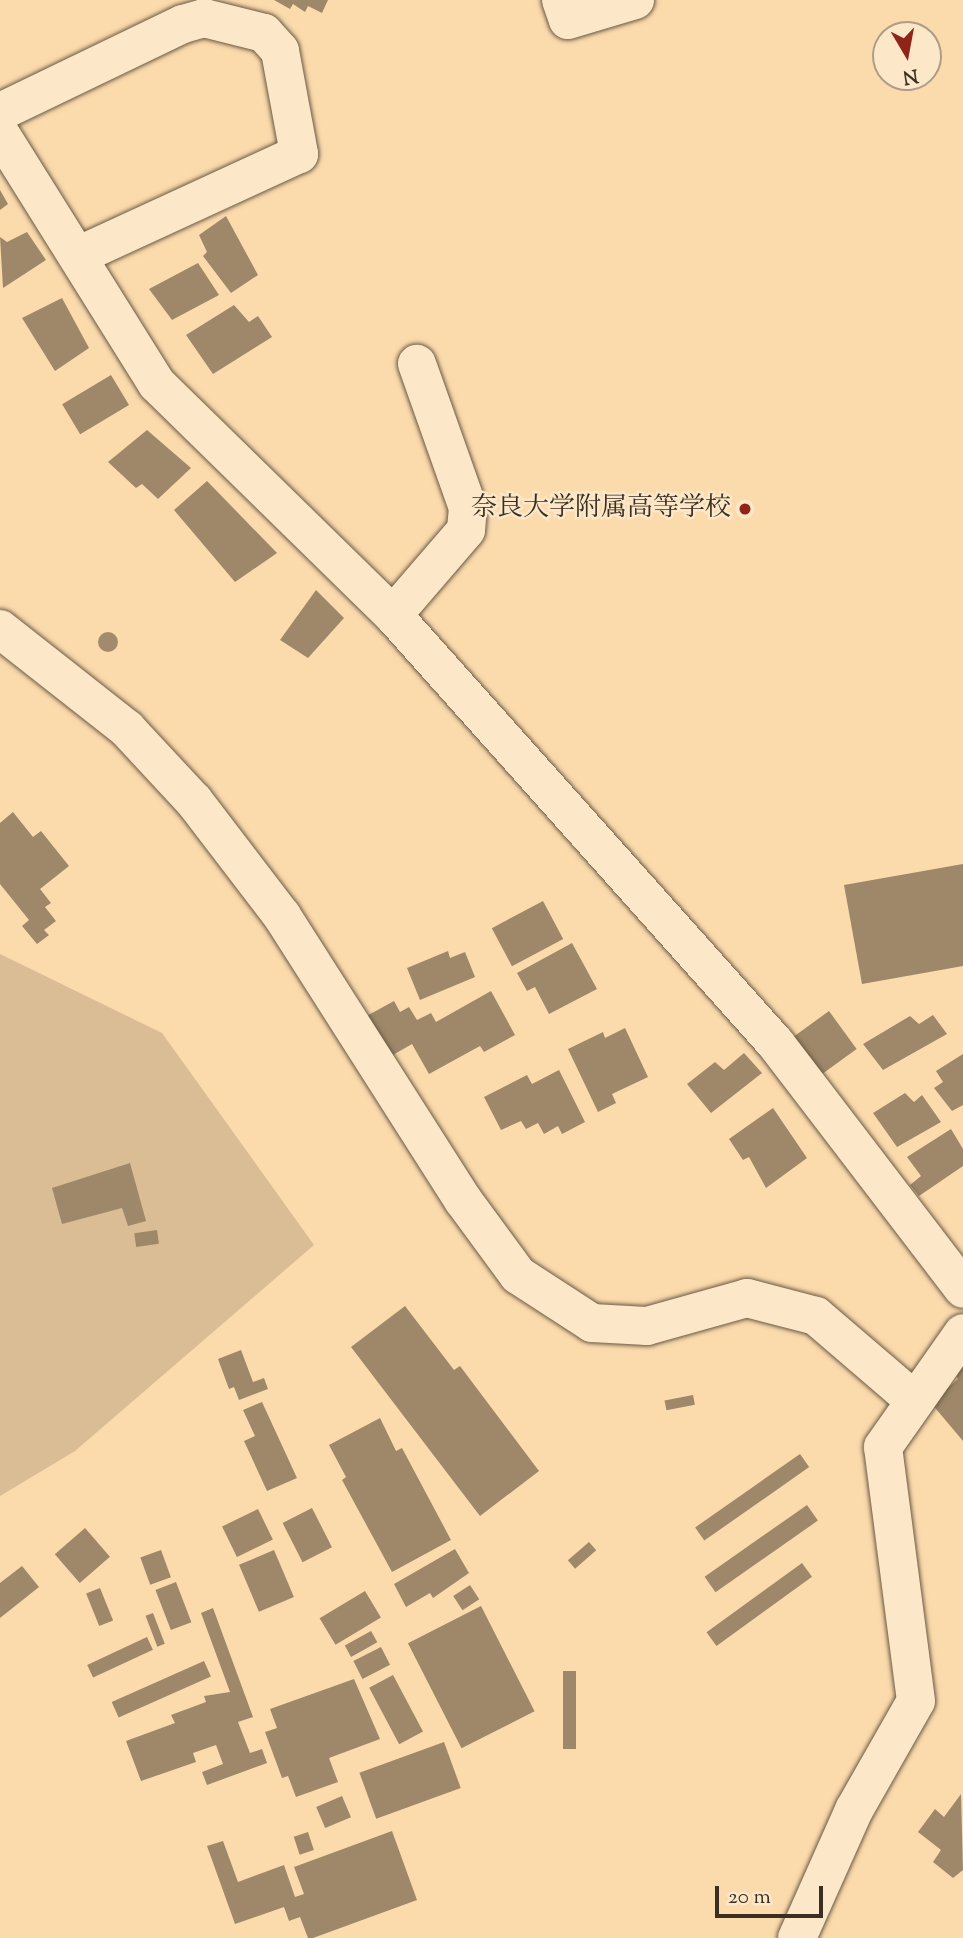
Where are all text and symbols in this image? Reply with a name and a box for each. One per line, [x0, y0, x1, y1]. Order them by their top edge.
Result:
north arrow [872, 21, 942, 91]
text: N [901, 61, 920, 90]
place label: 奈良大学附属高等学校 [471, 493, 731, 525]
marker: 奈良大学附属高等学校 [737, 501, 753, 517]
scale bar [718, 1871, 827, 1915]
text: 20 m [728, 1883, 771, 1913]

